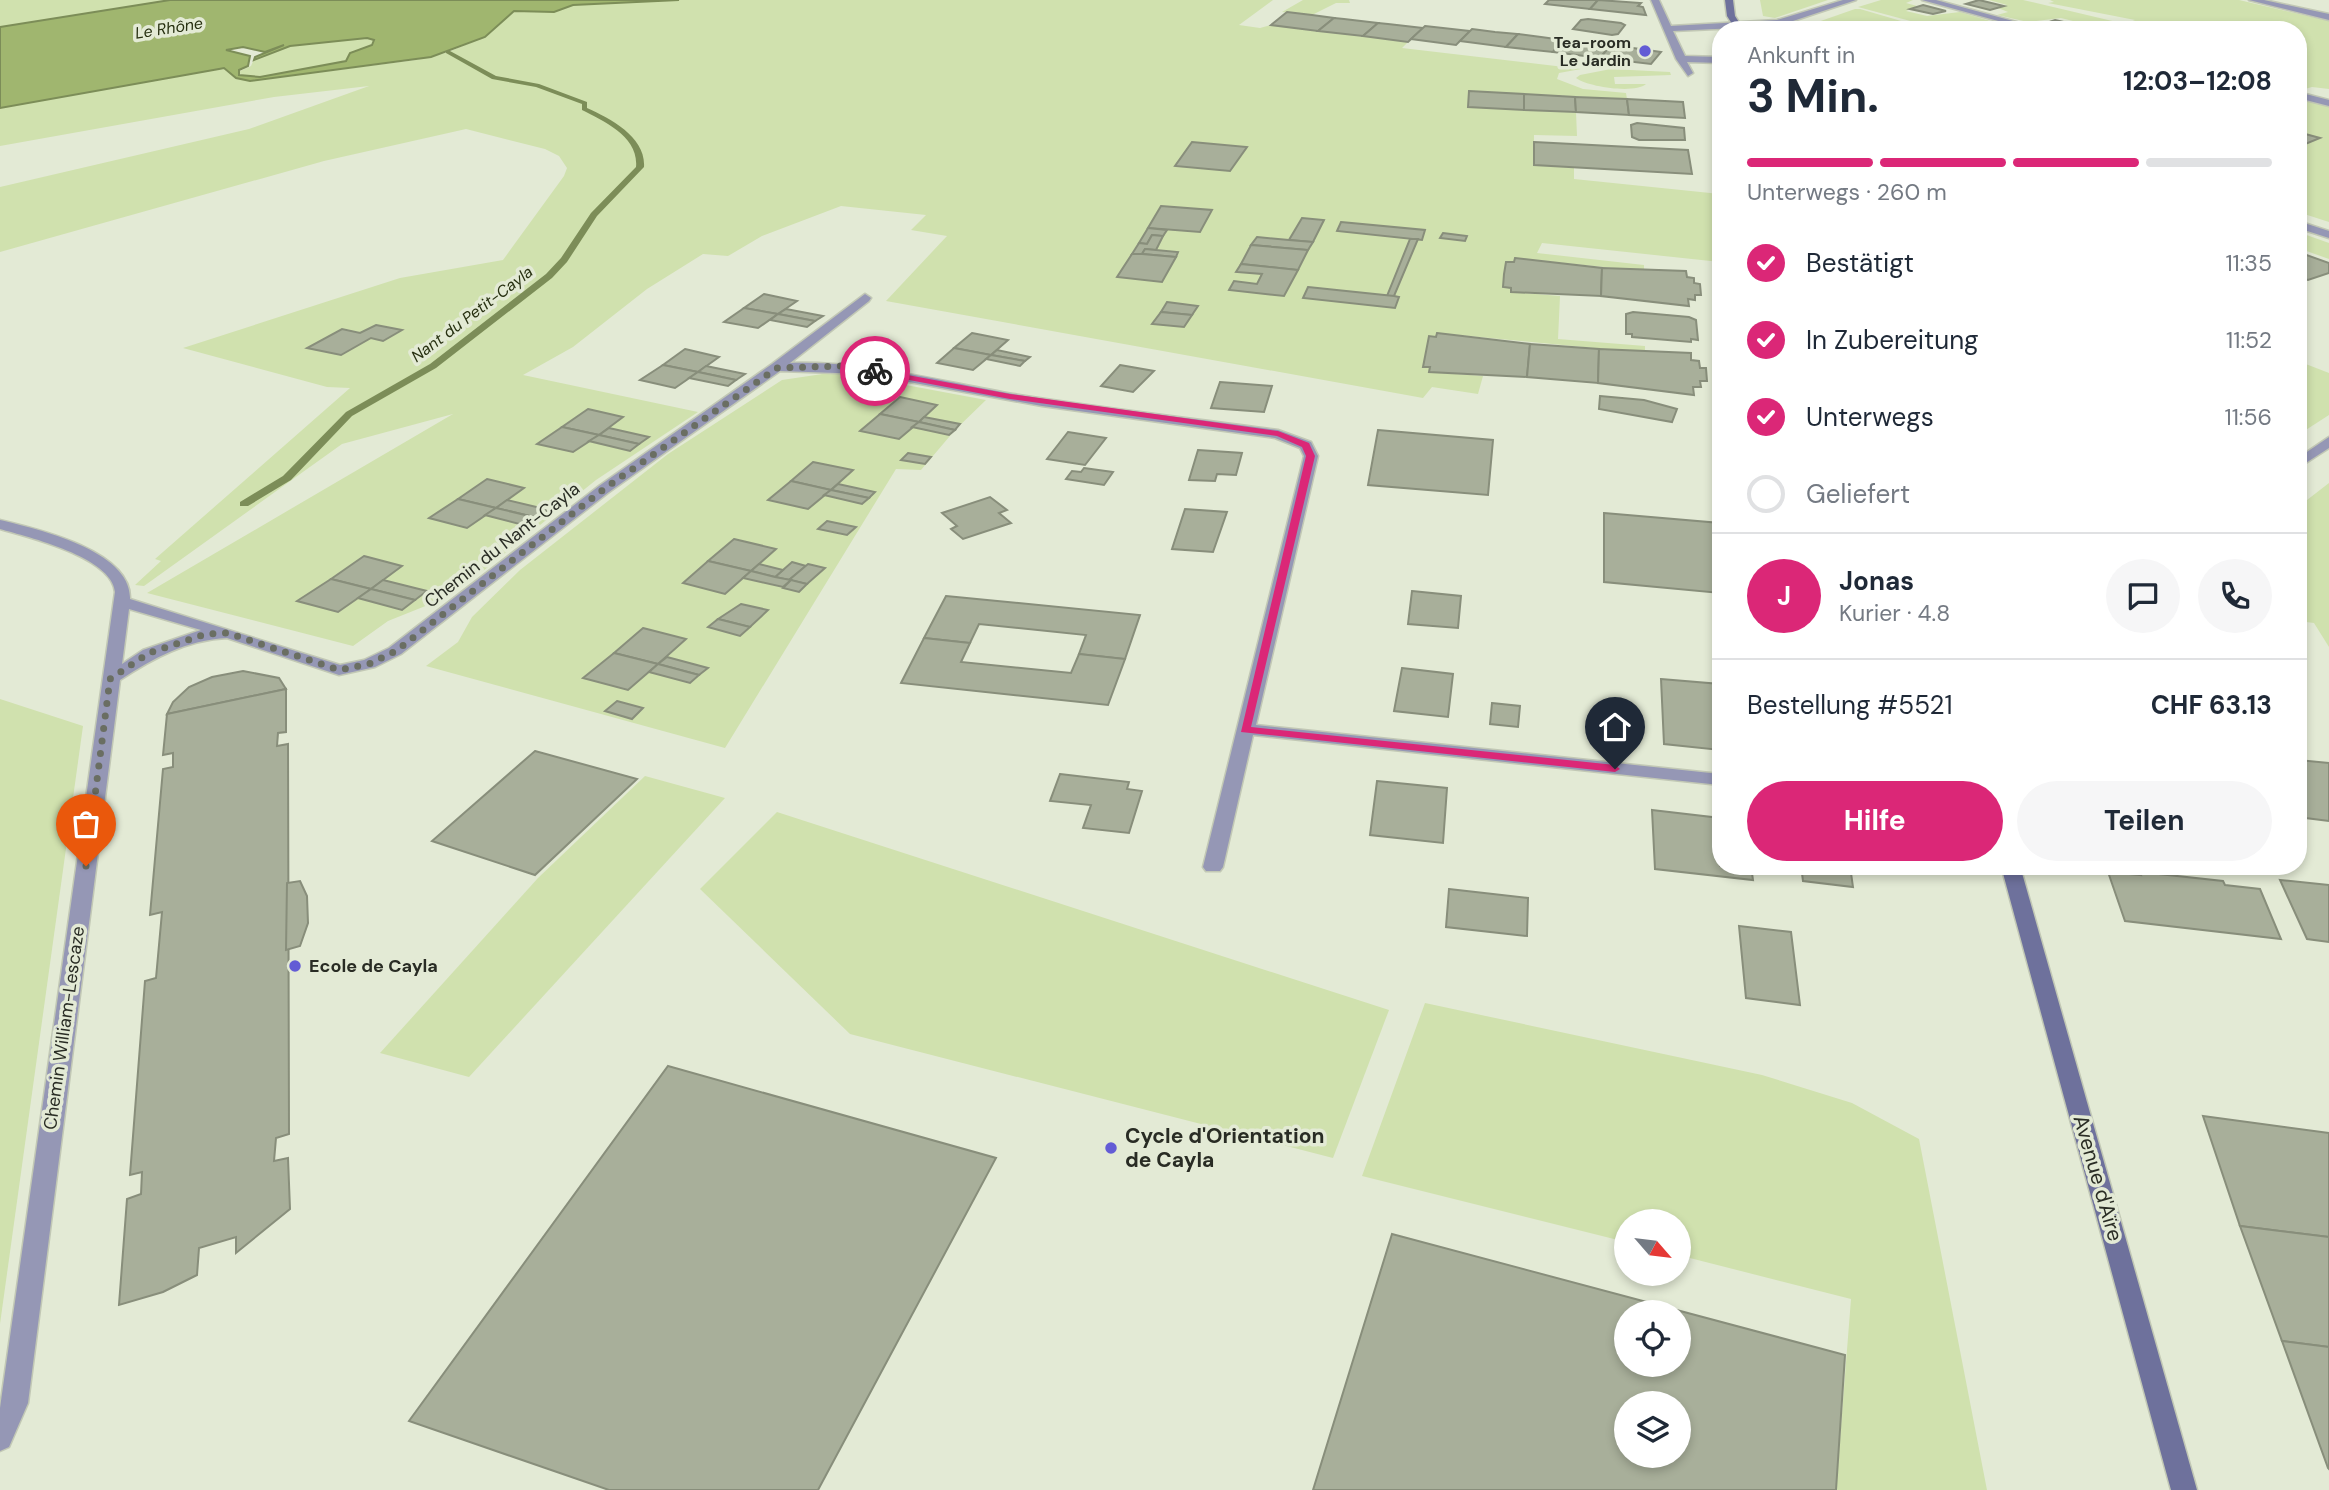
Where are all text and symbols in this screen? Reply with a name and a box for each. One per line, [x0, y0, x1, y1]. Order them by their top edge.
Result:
water label: Le Rhône [134, 12, 204, 44]
place label: Tea-room Le Jardin [1554, 32, 1631, 71]
text: Ankunft in [1747, 40, 1855, 70]
marker: Tea-room Le Jardin [1637, 43, 1653, 59]
text: 12:03–12:08 [2123, 64, 2272, 98]
text: 3 Min. [1747, 66, 1879, 126]
text: Unterwegs · 260 m [1747, 177, 1947, 207]
icon: check [1747, 244, 1785, 282]
text: Bestätigt [1806, 246, 1914, 280]
text: 11:35 [2225, 248, 2272, 278]
water label: Nant du Petit-Cayla [407, 261, 537, 367]
icon: check [1747, 321, 1785, 359]
text: In Zubereitung [1806, 323, 1979, 357]
text: 11:52 [2226, 325, 2272, 355]
courier [840, 336, 910, 406]
icon: bike [856, 352, 894, 390]
icon: check [1747, 398, 1785, 436]
text: Unterwegs [1806, 400, 1934, 434]
text: 11:56 [2225, 402, 2272, 432]
street label: Chemin du Nant-Cayla [419, 477, 585, 613]
text: Geliefert [1806, 477, 1910, 511]
button: chat [2106, 559, 2180, 633]
button: phone [2198, 559, 2272, 633]
text: Jonas [1839, 564, 1914, 598]
text: J [1777, 579, 1791, 613]
text: Kurier · 4.8 [1839, 598, 1950, 628]
text: Bestellung #5521 [1747, 688, 1953, 722]
text: CHF 63.13 [2151, 688, 2272, 722]
pin [1585, 697, 1645, 769]
icon: home [1596, 708, 1634, 746]
button: Hilfe [1747, 781, 2003, 861]
button: Teilen [2017, 781, 2272, 861]
pin [56, 794, 116, 866]
icon: bag [67, 805, 105, 843]
street label: Chemin William-Lescaze [38, 925, 90, 1131]
place label: Ecole de Cayla [309, 954, 438, 978]
marker: Ecole de Cayla [287, 958, 303, 974]
street label: Avenue d'Aïre [2067, 1112, 2129, 1244]
place label: Cycle d'Orientation de Cayla [1125, 1122, 1324, 1174]
marker: Cycle d'Orientation de Cayla [1103, 1140, 1119, 1156]
north arrow [1614, 1209, 1690, 1286]
map controls [1614, 1209, 1691, 1468]
button: locate [1614, 1300, 1691, 1377]
button: layers [1614, 1391, 1691, 1468]

